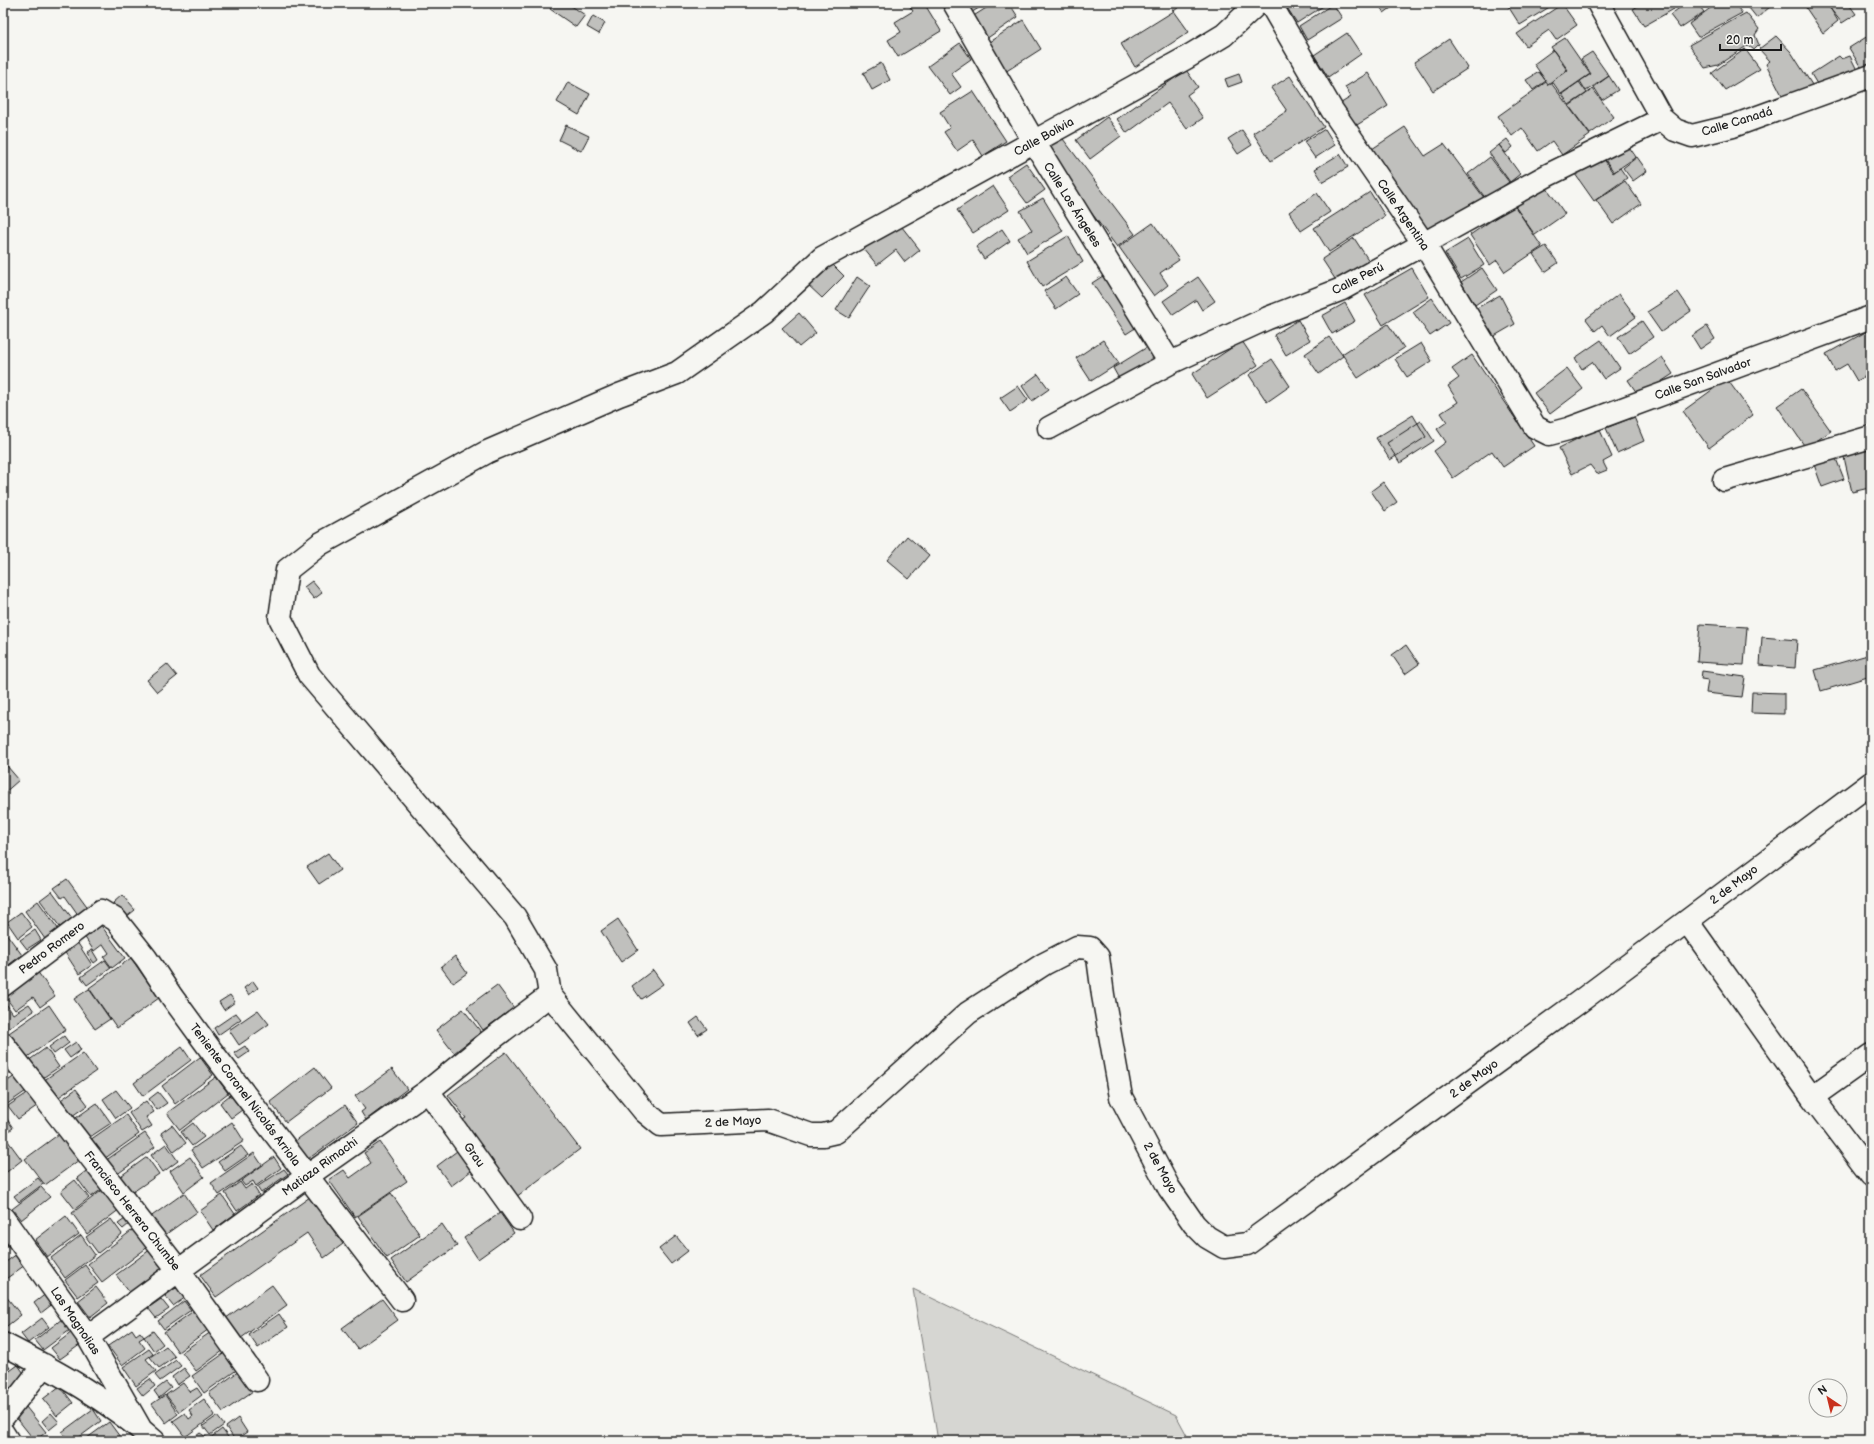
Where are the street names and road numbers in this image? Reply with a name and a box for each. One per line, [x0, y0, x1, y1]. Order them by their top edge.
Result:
street label: Calle Canadá [1700, 104, 1775, 140]
street label: Calle Bolivia [1011, 114, 1077, 160]
street label: Calle Los Ángeles [1040, 159, 1106, 250]
street label: Calle Argentina [1374, 176, 1433, 254]
street label: Calle Perú [1330, 260, 1386, 298]
street label: Calle San Salvador [1653, 354, 1754, 403]
street label: 2 de Mayo [1707, 862, 1761, 908]
street label: Pedro Romero [16, 918, 88, 978]
street label: Teniente Coronel Nicolás Arriola [186, 1021, 304, 1170]
street label: 2 de Mayo [1447, 1056, 1501, 1102]
street label: 2 de Mayo [704, 1113, 762, 1131]
street label: Matiaza Rimachi [279, 1134, 361, 1200]
street label: Grau [460, 1140, 488, 1170]
street label: 2 de Mayo [1140, 1140, 1180, 1197]
street label: Francisco Herrera Chumbe [81, 1148, 183, 1274]
street label: Las Magnolias [47, 1284, 103, 1358]

